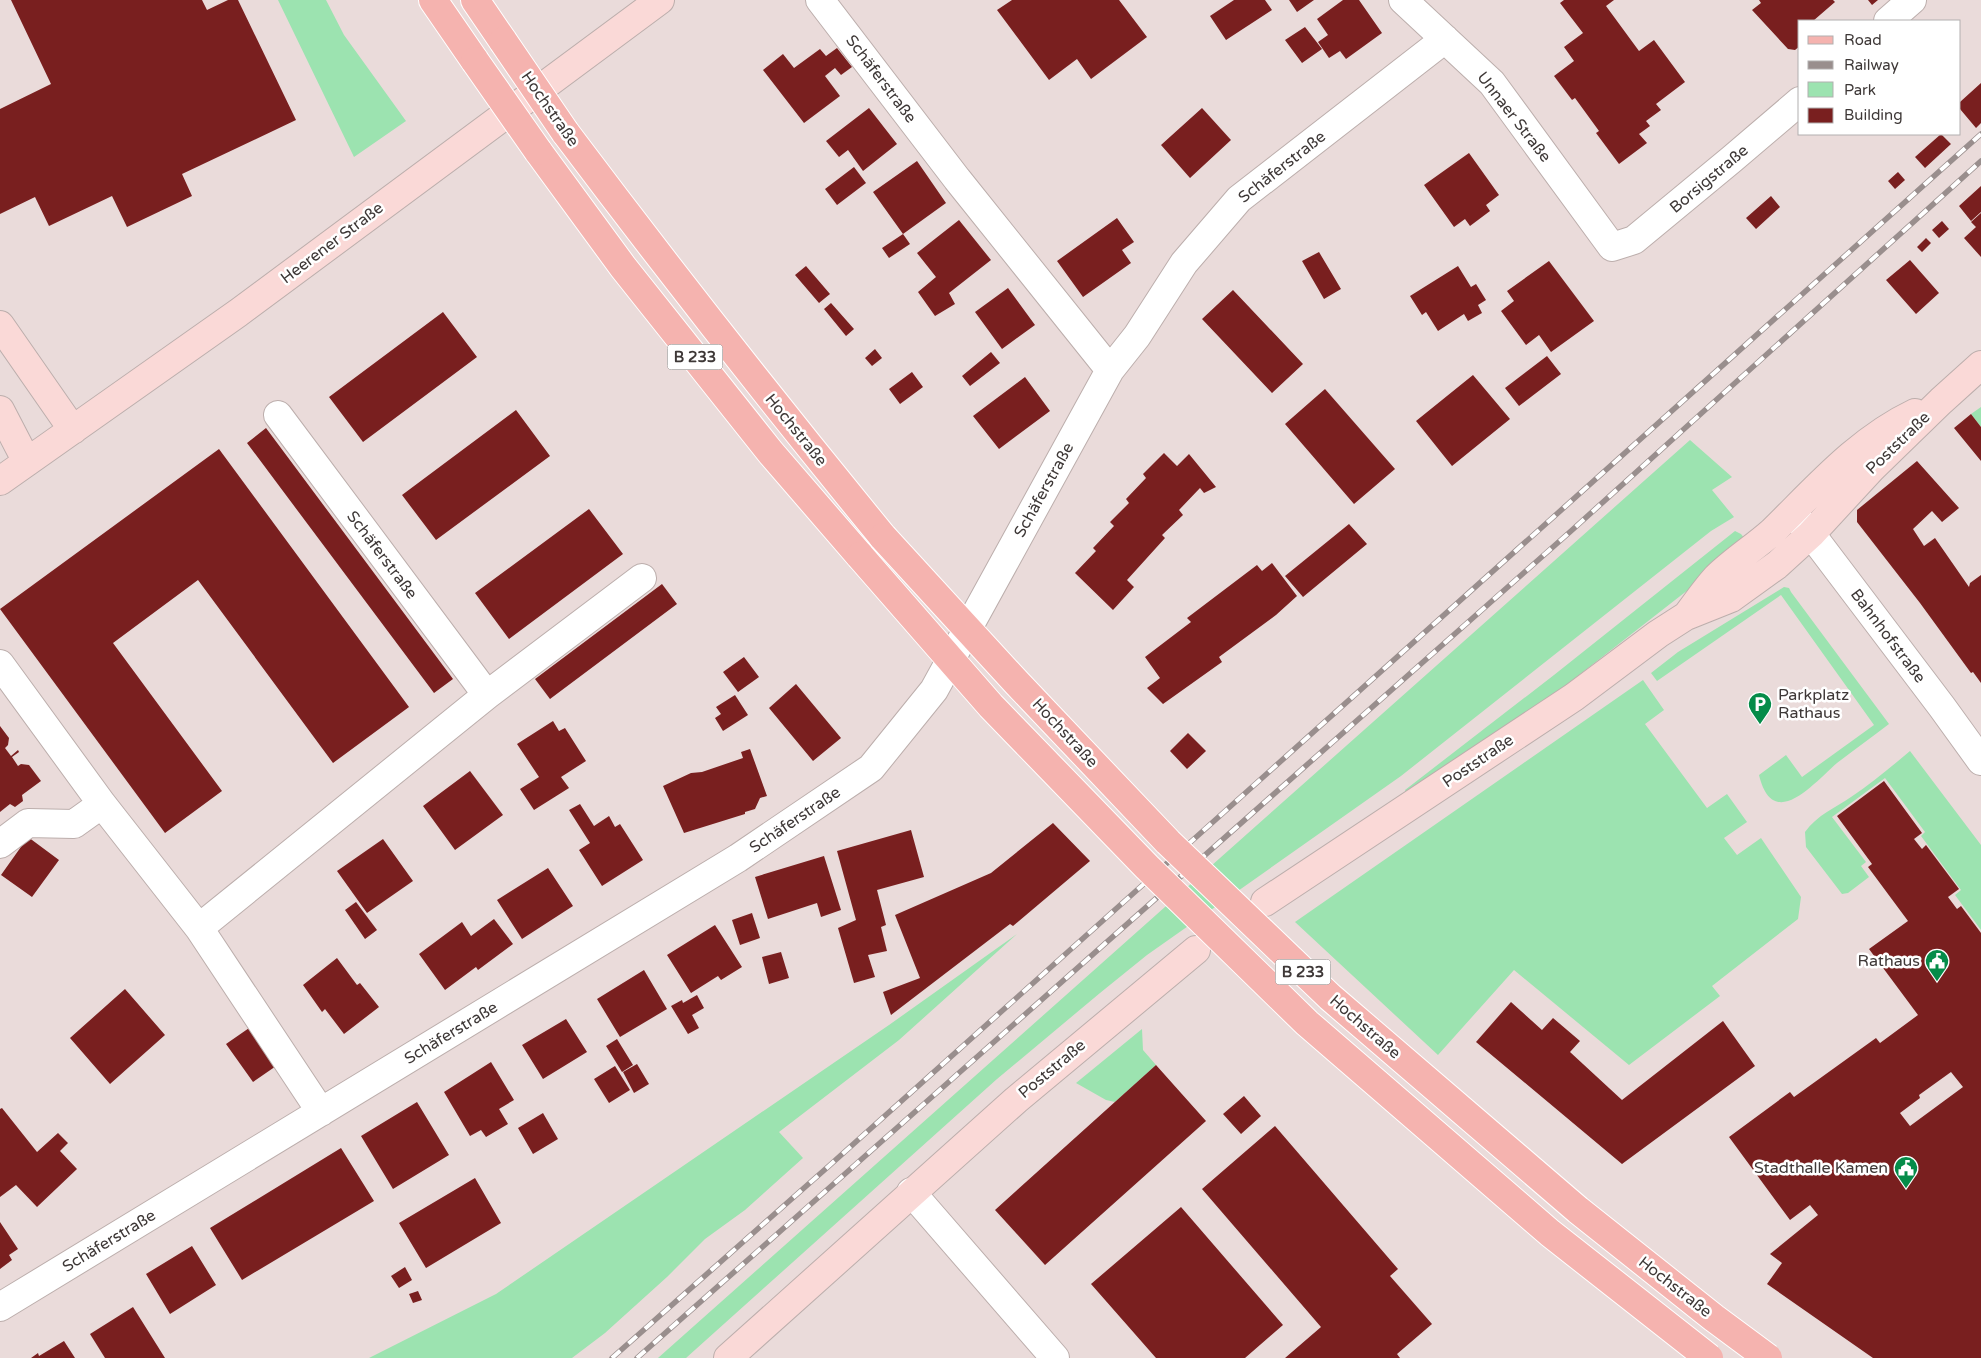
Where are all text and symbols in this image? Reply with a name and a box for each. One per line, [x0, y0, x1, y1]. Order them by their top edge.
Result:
legend [1798, 20, 1961, 135]
street label: Schäferstraße [841, 31, 921, 127]
text: Road [1844, 31, 1882, 49]
text: Railway [1844, 56, 1899, 74]
street label: Hochstraße [517, 67, 583, 151]
street label: Unnaer Straße [1473, 68, 1555, 166]
text: Park [1844, 81, 1876, 99]
text: Building [1844, 106, 1903, 124]
street label: Schäferstraße [1234, 127, 1330, 207]
street label: Borsigstraße [1666, 140, 1752, 218]
street label: Heerener Straße [277, 198, 387, 288]
road number: B 233 [668, 344, 722, 370]
street label: Hochstraße [761, 390, 831, 470]
street label: Poststraße [1862, 407, 1934, 479]
street label: Schäferstraße [1010, 439, 1078, 541]
street label: Schäferstraße [342, 507, 422, 603]
street label: Bahnhofstraße [1846, 585, 1930, 687]
place label: Parkplatz Rathaus [1778, 685, 1849, 723]
parking icon: Parkplatz Rathaus [1747, 691, 1773, 725]
street label: Hochstraße [1028, 694, 1102, 772]
street label: Poststraße [1439, 730, 1517, 792]
street label: Schäferstraße [746, 782, 844, 858]
public building icon: Rathaus [1924, 948, 1950, 982]
place label: Rathaus [1858, 951, 1920, 971]
road number: B 233 [1276, 960, 1330, 984]
street label: Hochstraße [1325, 991, 1405, 1063]
street label: Schäferstraße [401, 997, 501, 1069]
street label: Poststraße [1014, 1035, 1090, 1103]
public building icon: Stadthalle Kamen [1893, 1155, 1919, 1189]
place label: Stadthalle Kamen [1754, 1158, 1888, 1178]
street label: Schäferstraße [59, 1205, 159, 1277]
street label: Hochstraße [1634, 1252, 1716, 1322]

